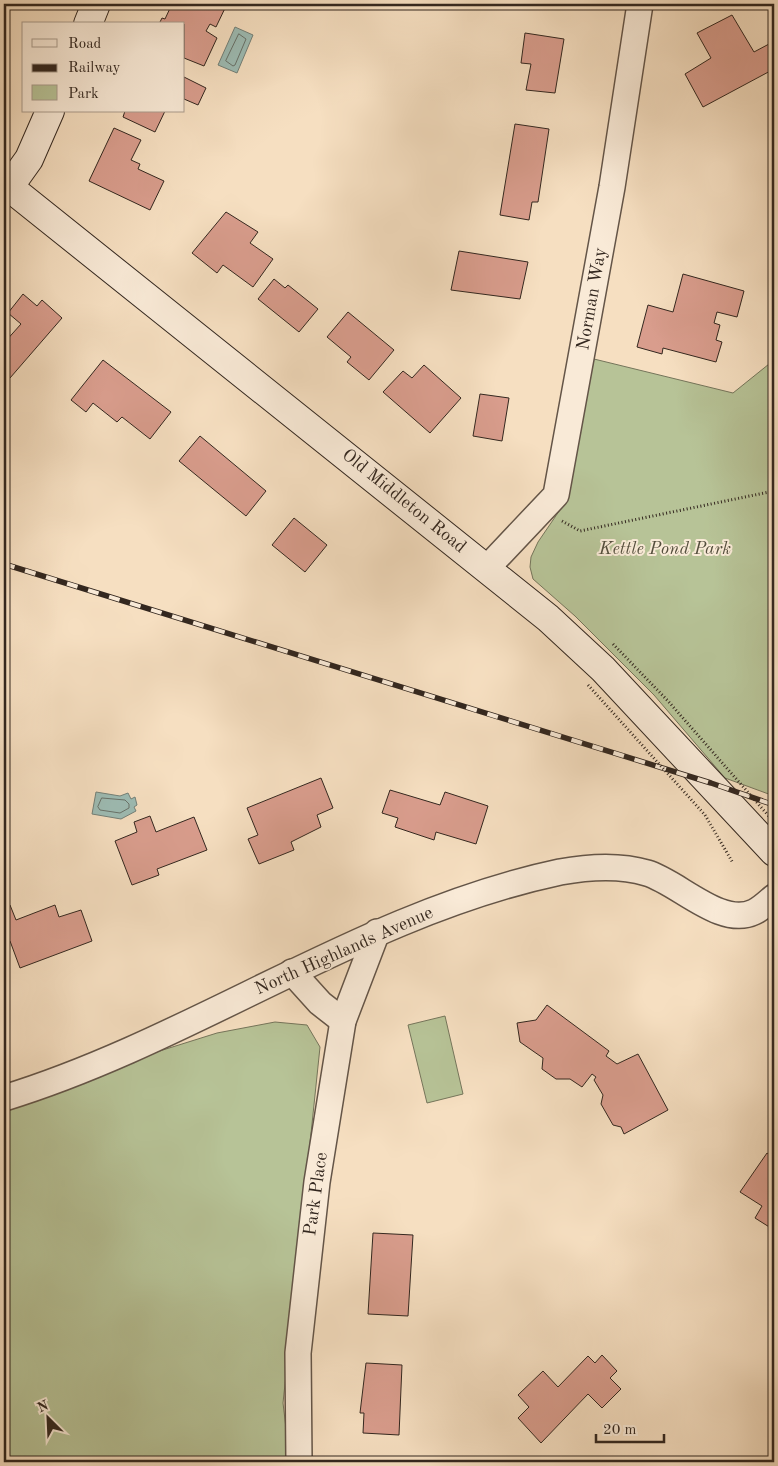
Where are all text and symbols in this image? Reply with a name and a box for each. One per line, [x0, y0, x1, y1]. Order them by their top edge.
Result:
legend [22, 22, 185, 112]
text: Road [68, 37, 102, 52]
text: Railway [68, 61, 121, 76]
text: Park [68, 87, 99, 102]
street label: Norman Way [574, 246, 610, 352]
street label: Old Middleton Road [339, 446, 469, 556]
park label: Kettle Pond Park [598, 540, 731, 558]
street label: North Highlands Avenue [252, 904, 436, 998]
street label: Park Place [301, 1151, 331, 1237]
north arrow [22, 1394, 72, 1444]
text: N [35, 1398, 51, 1416]
scale bar [596, 1411, 663, 1443]
text: 20 m [603, 1423, 637, 1438]

